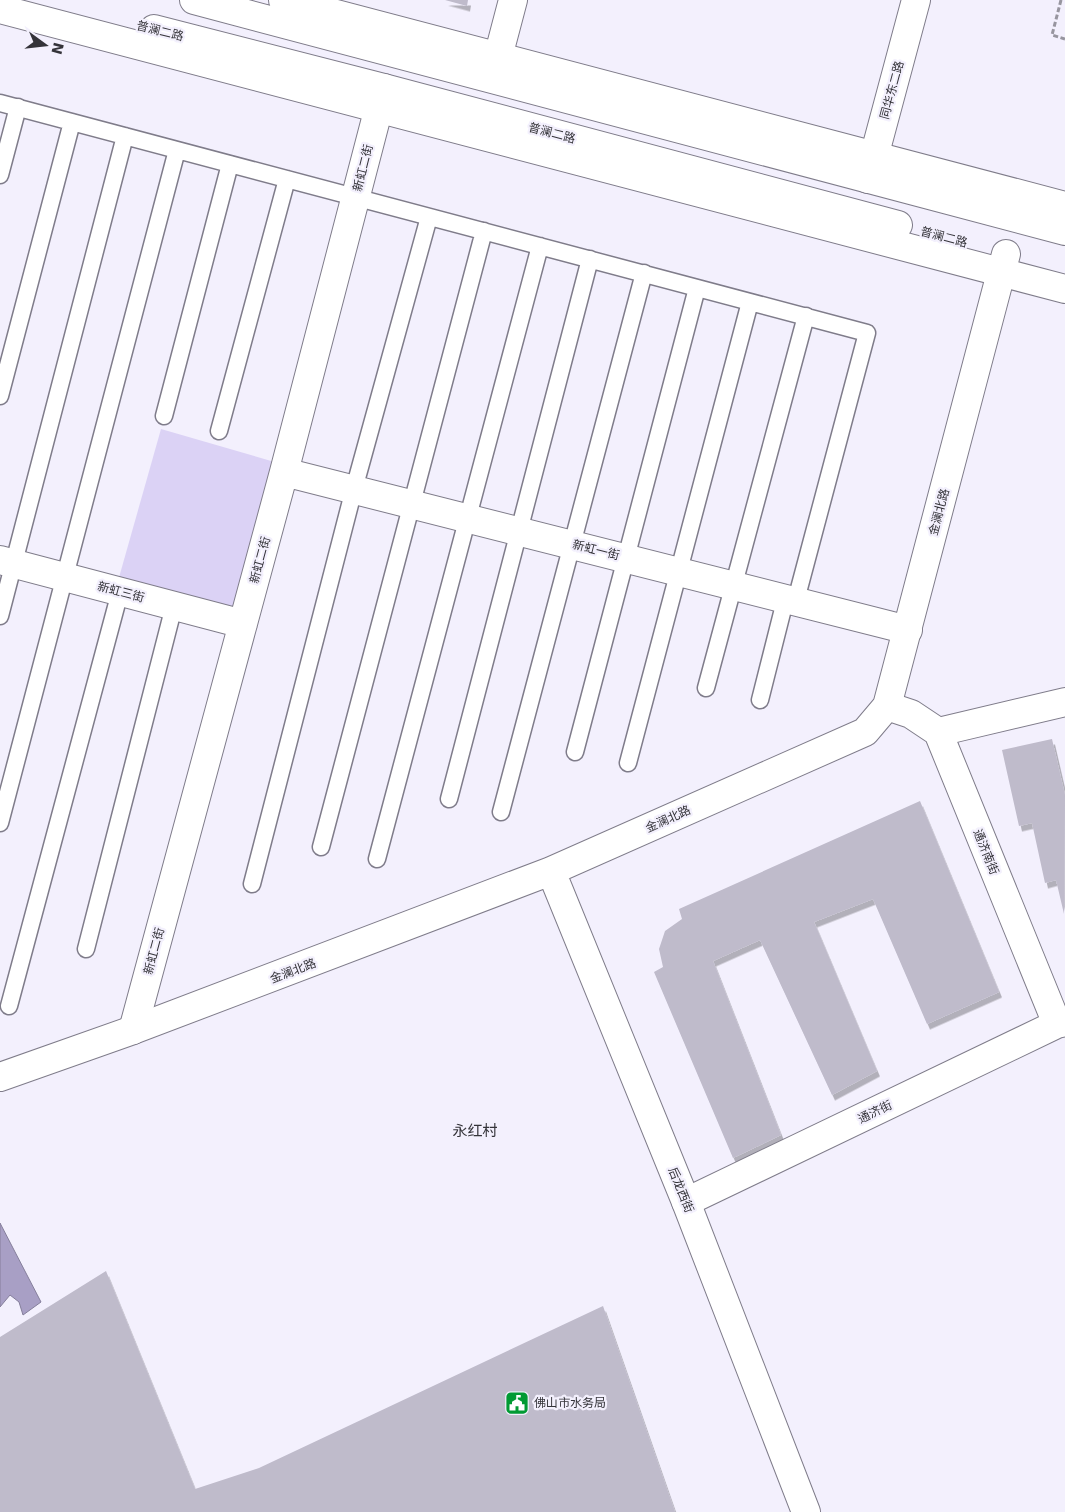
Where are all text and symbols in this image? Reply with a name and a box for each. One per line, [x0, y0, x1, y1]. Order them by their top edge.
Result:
street label: 普澜二路 [135, 18, 185, 44]
north arrow [20, 20, 70, 70]
text: N [48, 41, 67, 56]
street label: 同华东二路 [877, 59, 907, 121]
street label: 普澜二路 [527, 120, 577, 146]
street label: 新虹二街 [350, 143, 376, 193]
street label: 普澜二路 [919, 224, 969, 250]
street label: 金澜北路 [926, 487, 952, 537]
street label: 新虹二街 [247, 535, 273, 585]
street label: 新虹一街 [571, 537, 621, 563]
street label: 新虹三街 [96, 579, 146, 605]
street label: 金澜北路 [643, 803, 693, 835]
street label: 通济南街 [971, 827, 1001, 877]
street label: 新虹二街 [141, 926, 167, 976]
street label: 金澜北路 [268, 956, 318, 986]
street label: 通济街 [856, 1098, 894, 1126]
district label: 永红村 [452, 1122, 498, 1140]
street label: 后龙西街 [666, 1165, 696, 1215]
public building icon: 佛山市水务局 [504, 1390, 530, 1416]
place label: 佛山市水务局 [534, 1396, 606, 1410]

